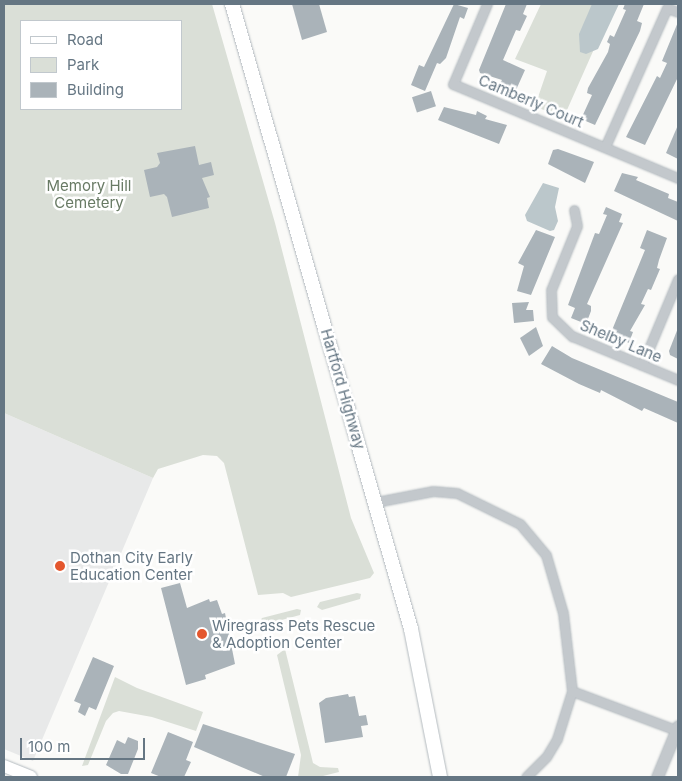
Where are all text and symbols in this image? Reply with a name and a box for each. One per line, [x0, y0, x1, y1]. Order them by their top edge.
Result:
legend [20, 20, 182, 110]
text: Road [67, 30, 103, 49]
text: Park [67, 55, 99, 74]
street label: Camberly Court [476, 71, 586, 131]
text: Building [67, 80, 124, 99]
park label: Memory Hill Cemetery [46, 176, 132, 211]
street label: Shelby Lane [577, 316, 665, 366]
street label: Hartford Highway [317, 327, 369, 451]
place label: Dothan City Early Education Center [70, 548, 193, 583]
marker: Dothan City Early Education Center [54, 560, 66, 572]
place label: Wiregrass Pets Rescue & Adoption Center [212, 616, 375, 651]
marker: Wiregrass Pets Rescue & Adoption Center [196, 628, 208, 640]
scale bar [22, 728, 148, 760]
text: 100 m [28, 737, 70, 756]

